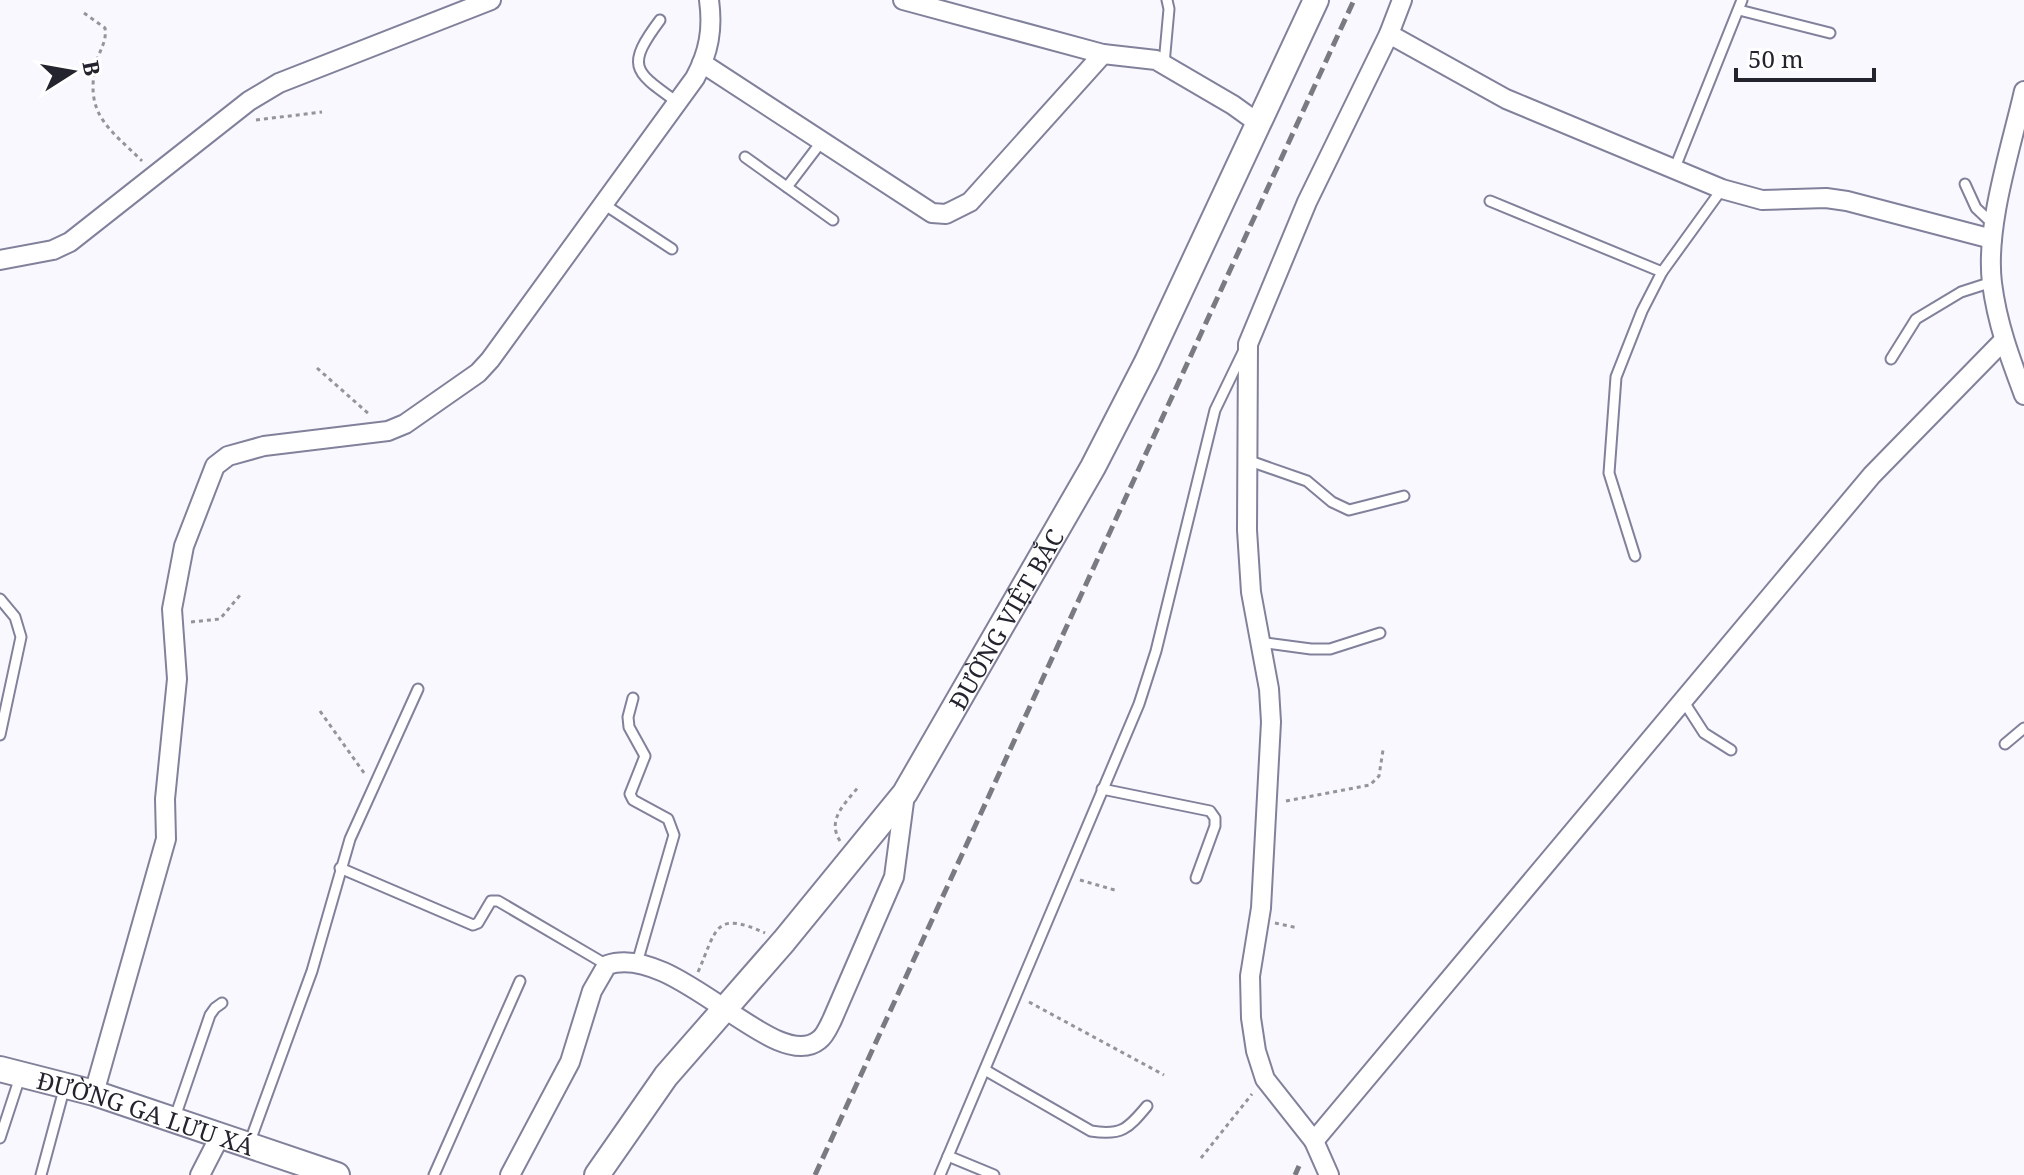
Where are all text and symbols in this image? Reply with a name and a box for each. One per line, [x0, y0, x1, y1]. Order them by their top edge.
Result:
north arrow [32, 32, 112, 112]
scale bar [1736, 32, 1874, 82]
text: 50 m [1748, 42, 1804, 75]
text: B [76, 58, 109, 78]
street label: ĐƯỜNG VIỆT BẮC [940, 523, 1070, 715]
street label: ĐƯỜNG GA LƯU XÁ [34, 1063, 259, 1162]

